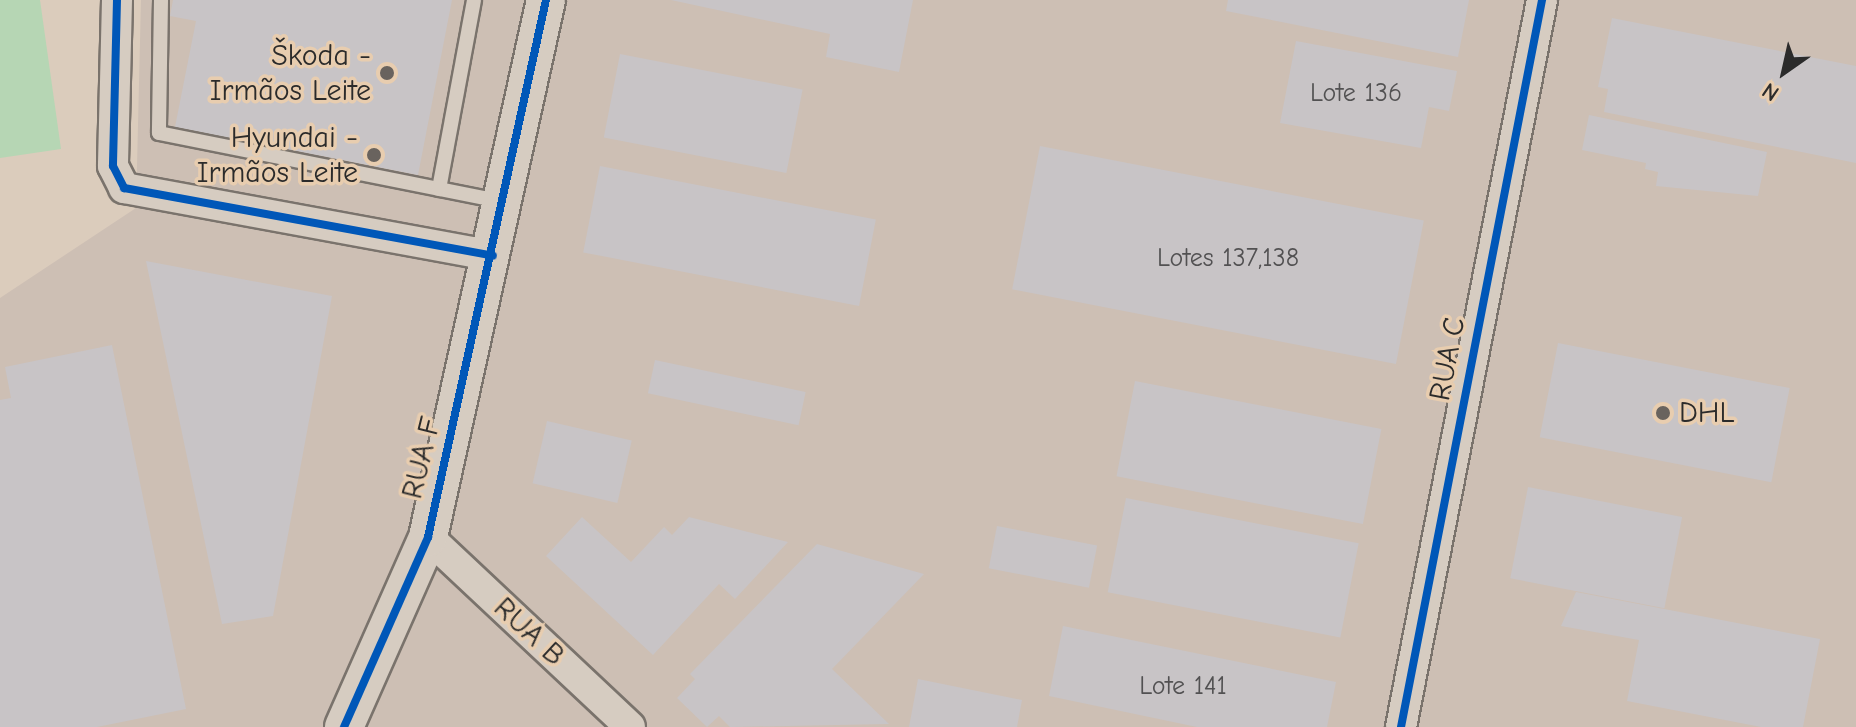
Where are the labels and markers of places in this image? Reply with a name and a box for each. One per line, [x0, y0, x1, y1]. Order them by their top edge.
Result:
place label: Škoda - Irmãos Leite [210, 38, 371, 108]
marker: Škoda - Irmãos Leite [378, 64, 396, 82]
place label: Hyundai - Irmãos Leite [197, 120, 358, 190]
marker: Hyundai - Irmãos Leite [365, 146, 383, 164]
place label: DHL [1679, 395, 1735, 431]
marker: DHL [1654, 404, 1672, 422]

